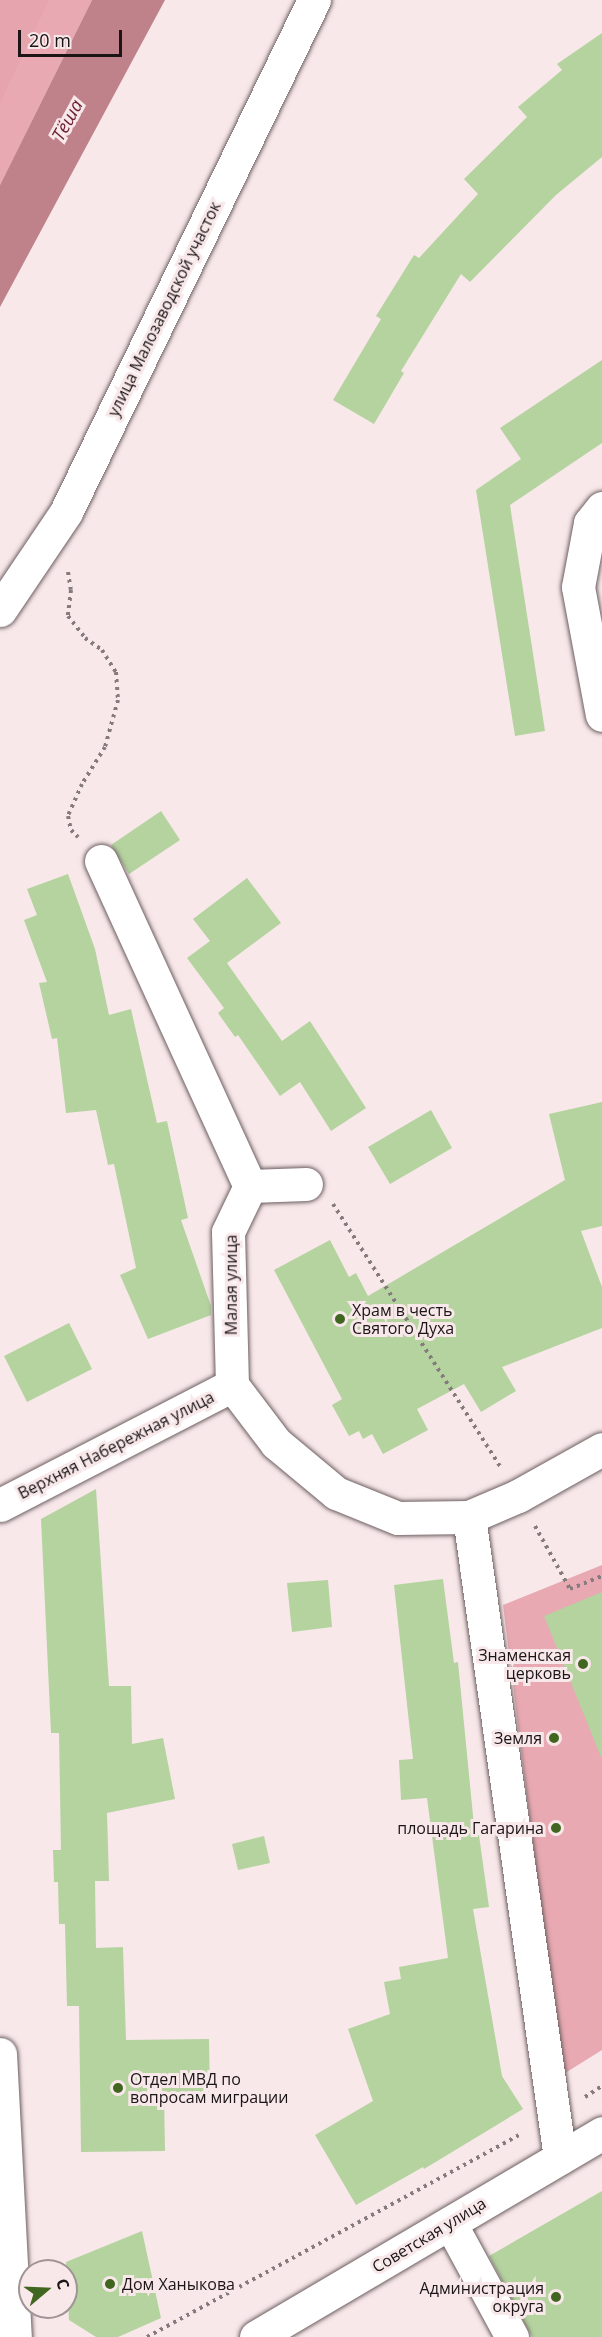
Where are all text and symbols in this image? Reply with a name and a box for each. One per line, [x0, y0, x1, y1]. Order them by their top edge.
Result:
scale bar [21, 18, 124, 56]
text: 20 m [29, 28, 71, 52]
water label: Тёша [47, 96, 87, 144]
street label: улица Малозаводской участок [103, 198, 225, 420]
street label: Малая улица [221, 1235, 241, 1335]
place label: Храм в честь Святого Духа [352, 1300, 454, 1338]
marker: Храм в честь Святого Духа [333, 1312, 347, 1326]
street label: Верхняя Набережная улица [15, 1387, 217, 1503]
place label: Знаменская церковь [478, 1645, 571, 1683]
marker: Знаменская церковь [576, 1657, 590, 1671]
place label: Земля [494, 1728, 542, 1748]
marker: Земля [547, 1731, 561, 1745]
place label: площадь Гагарина [397, 1818, 544, 1838]
marker: площадь Гагарина [549, 1821, 563, 1835]
place label: Отдел МВД по вопросам миграции [130, 2069, 288, 2107]
marker: Отдел МВД по вопросам миграции [111, 2081, 125, 2095]
street label: Советская улица [369, 2193, 489, 2277]
north arrow [18, 2259, 78, 2319]
place label: Дом Ханыкова [122, 2274, 235, 2294]
text: С [51, 2275, 75, 2292]
marker: Дом Ханыкова [103, 2277, 117, 2291]
place label: Администрация округа [420, 2278, 544, 2316]
marker: Администрация округа [549, 2290, 563, 2304]

